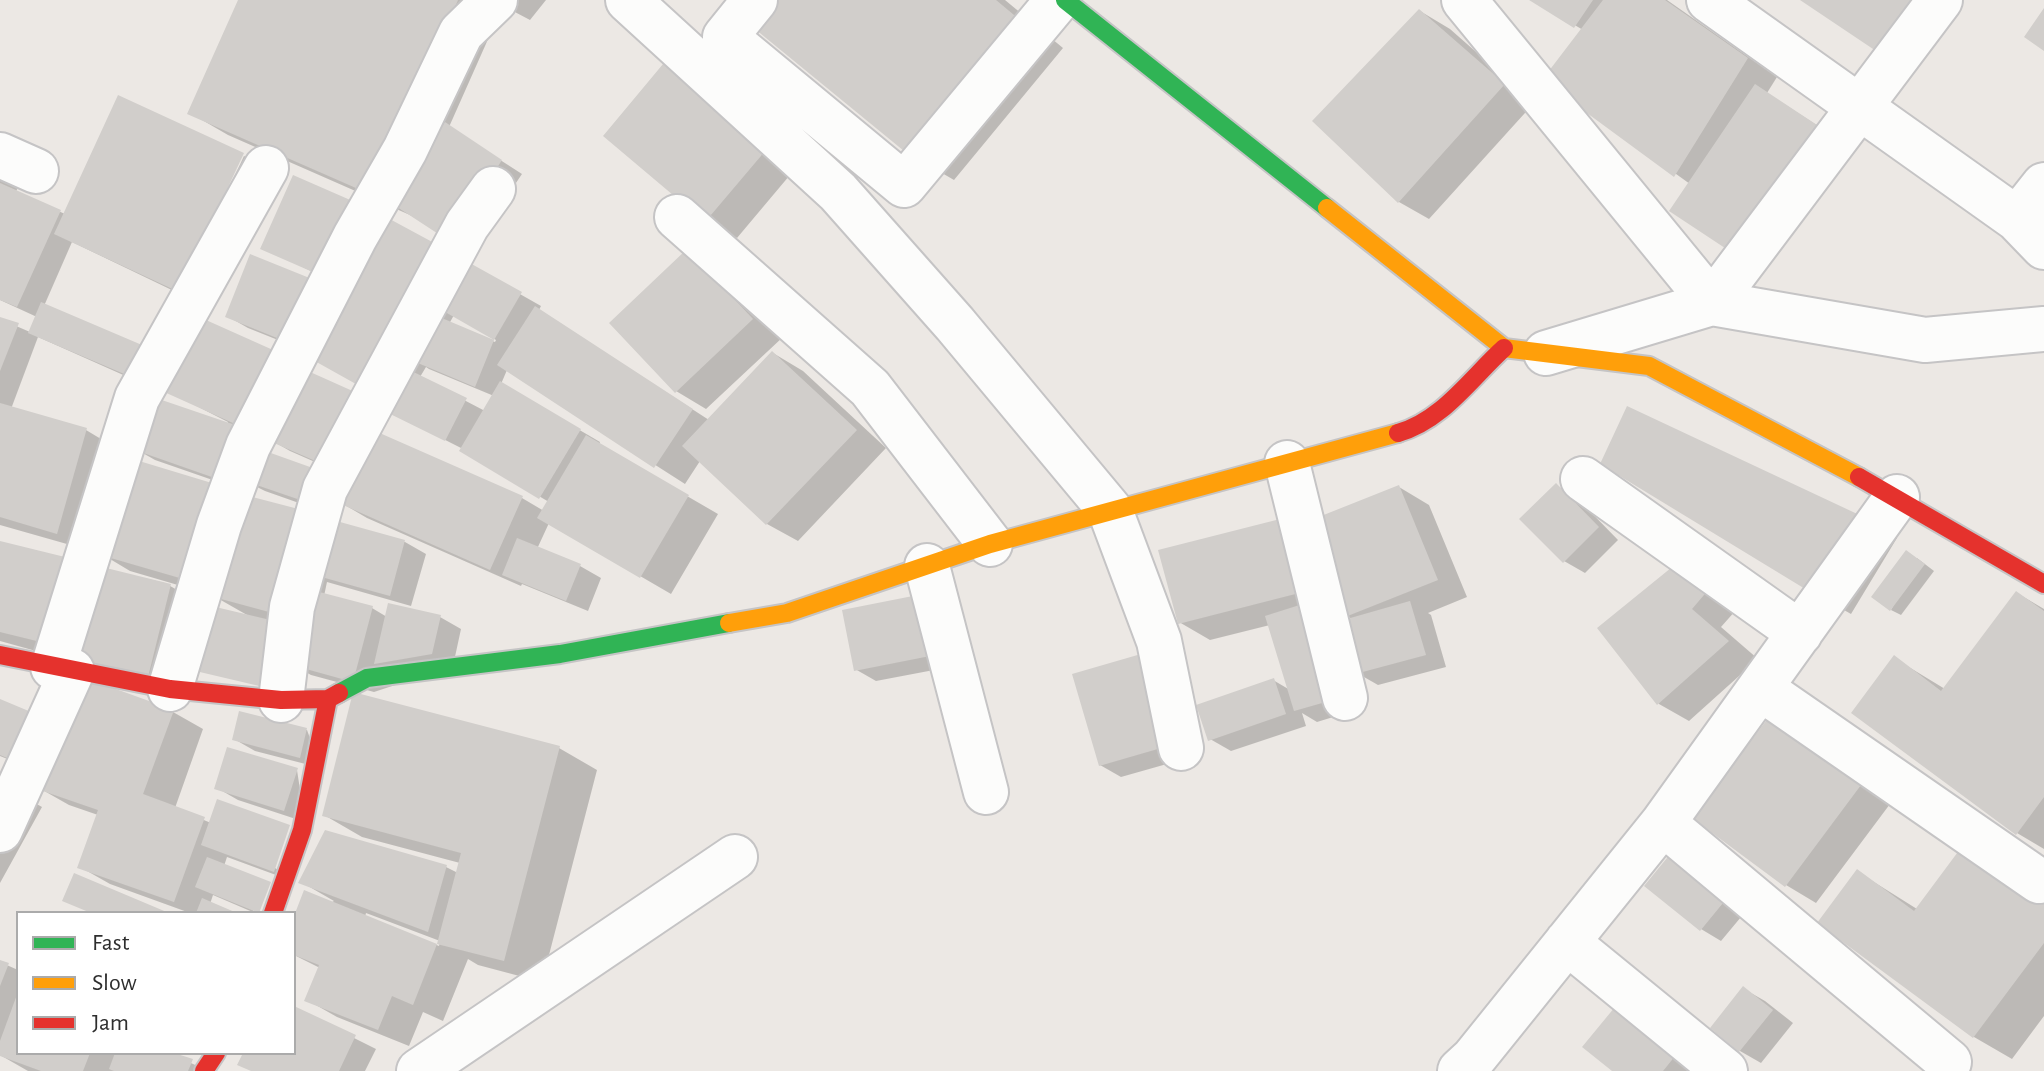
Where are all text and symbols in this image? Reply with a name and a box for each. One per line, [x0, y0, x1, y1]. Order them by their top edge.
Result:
legend [16, 911, 296, 1055]
text: Fast [92, 931, 129, 955]
text: Slow [92, 971, 137, 995]
text: Jam [92, 1011, 129, 1035]

